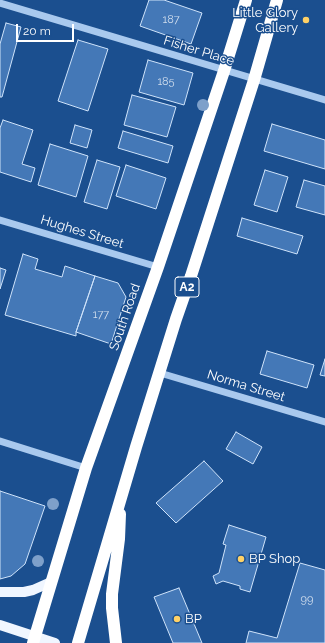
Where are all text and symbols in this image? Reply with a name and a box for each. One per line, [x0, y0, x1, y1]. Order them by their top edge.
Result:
place label: Little Glory Gallery [232, 5, 298, 36]
house number: 187 [162, 13, 180, 27]
marker: Little Glory Gallery [301, 15, 311, 25]
scale bar [18, 16, 76, 42]
text: 20 m [23, 24, 51, 38]
street label: Fisher Place [162, 33, 236, 69]
house number: 185 [157, 75, 175, 89]
street label: Hughes Street [39, 212, 125, 252]
road number: A2 [175, 277, 199, 297]
street label: South Road [106, 281, 144, 353]
house number: 177 [93, 308, 109, 322]
street label: Norma Street [205, 367, 287, 405]
place label: BP Shop [249, 551, 300, 567]
marker: BP Shop [236, 554, 246, 564]
house number: 99 [301, 593, 313, 607]
place label: BP [185, 611, 202, 627]
marker: BP [172, 614, 182, 624]

